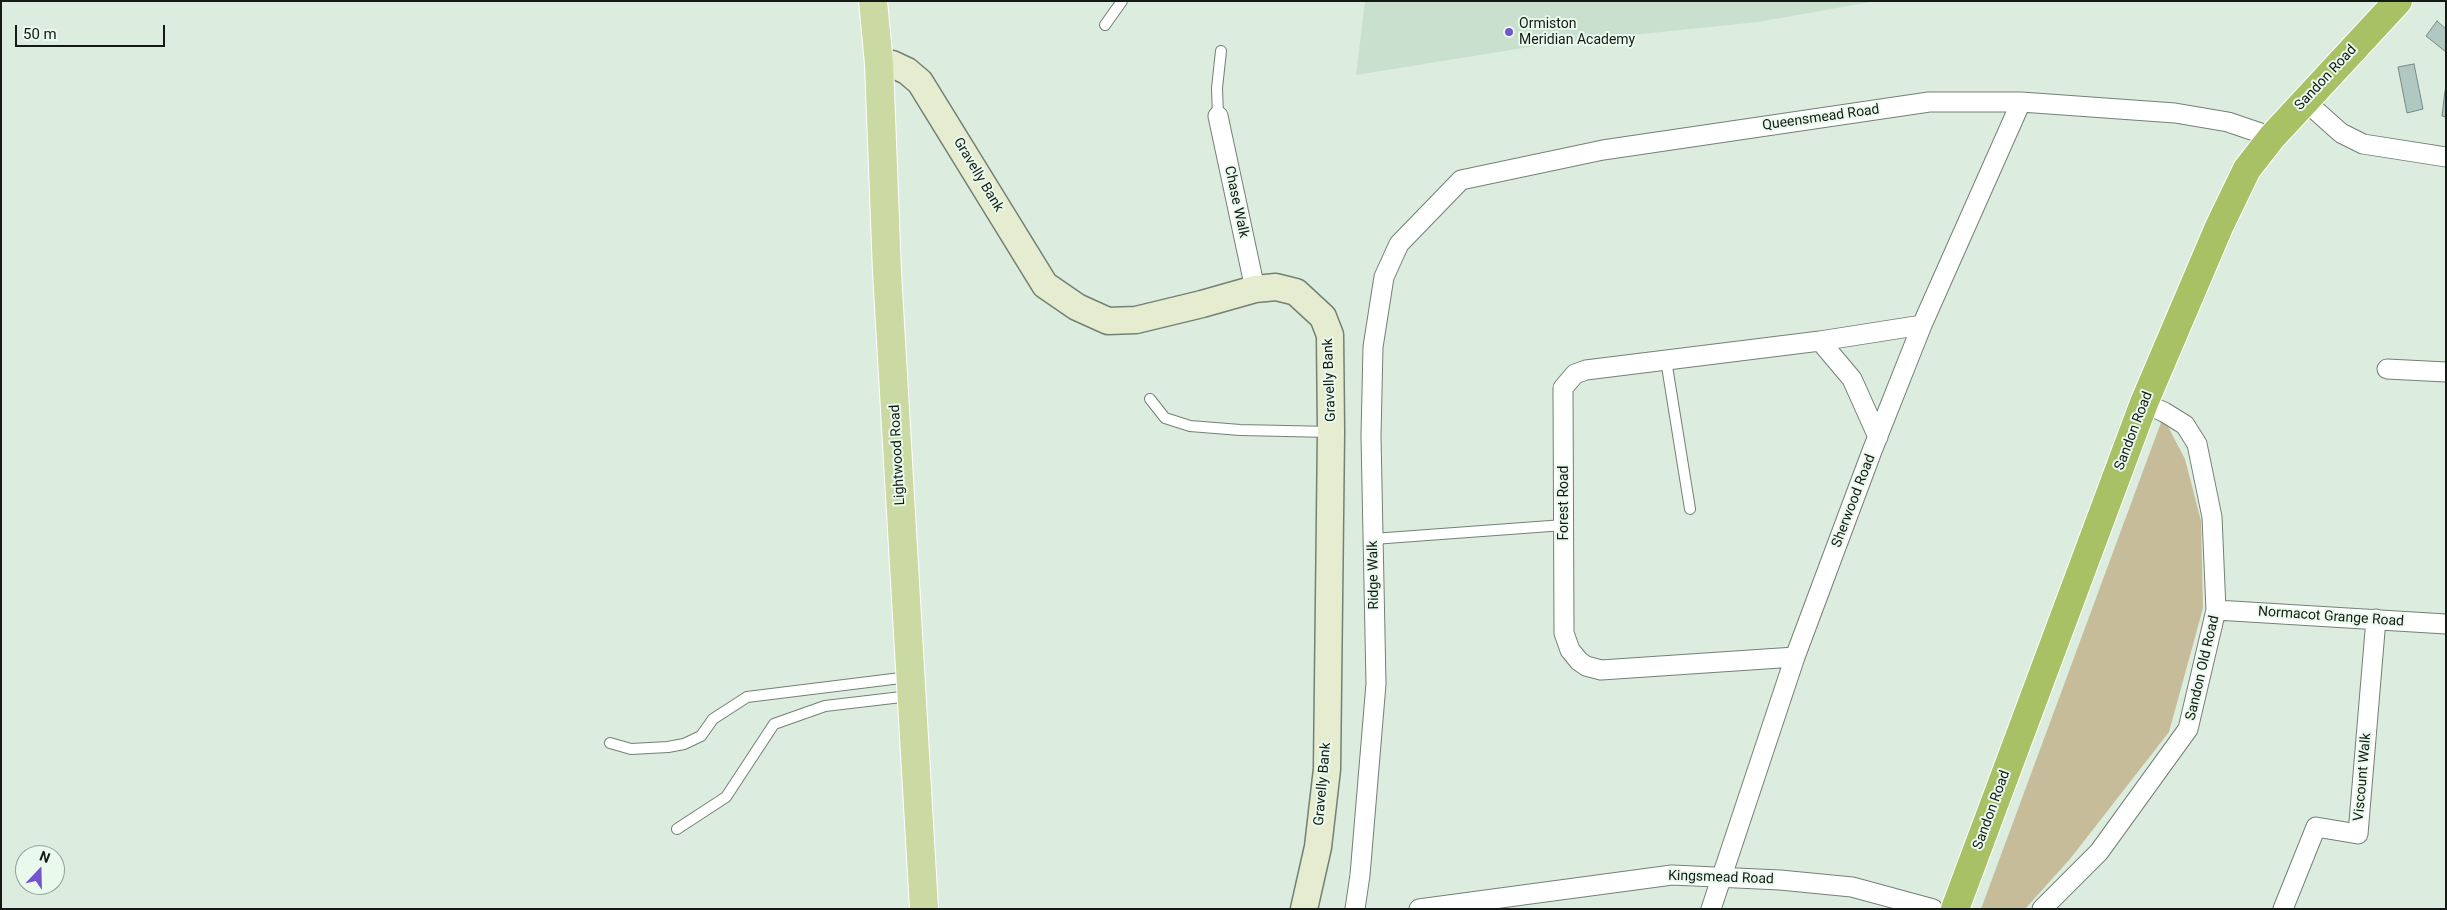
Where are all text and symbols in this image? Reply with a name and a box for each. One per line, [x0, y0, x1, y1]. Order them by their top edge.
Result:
scale bar [18, 15, 168, 47]
place label: Ormiston Meridian Academy [1519, 16, 1635, 48]
text: 50 m [23, 25, 57, 43]
marker: Ormiston Meridian Academy [1503, 26, 1515, 38]
street label: Sandon Road [2292, 42, 2360, 114]
street label: Queensmead Road [1761, 101, 1881, 135]
street label: Gravelly Bank [949, 135, 1007, 215]
street label: Chase Walk [1220, 165, 1252, 239]
street label: Gravelly Bank [1320, 338, 1340, 422]
street label: Sandon Road [2111, 389, 2157, 473]
street label: Lightwood Road [887, 404, 909, 506]
street label: Sherwood Road [1829, 452, 1879, 550]
street label: Forest Road [1556, 465, 1572, 541]
street label: Ridge Walk [1365, 540, 1383, 610]
street label: Normacot Grange Road [2257, 604, 2405, 630]
street label: Sandon Old Road [2183, 614, 2223, 722]
street label: Viscount Walk [2351, 732, 2375, 822]
street label: Gravelly Bank [1311, 742, 1335, 826]
street label: Sandon Road [1970, 768, 2014, 852]
north arrow [15, 845, 65, 895]
text: N [38, 848, 52, 866]
street label: Kingsmead Road [1668, 868, 1774, 888]

